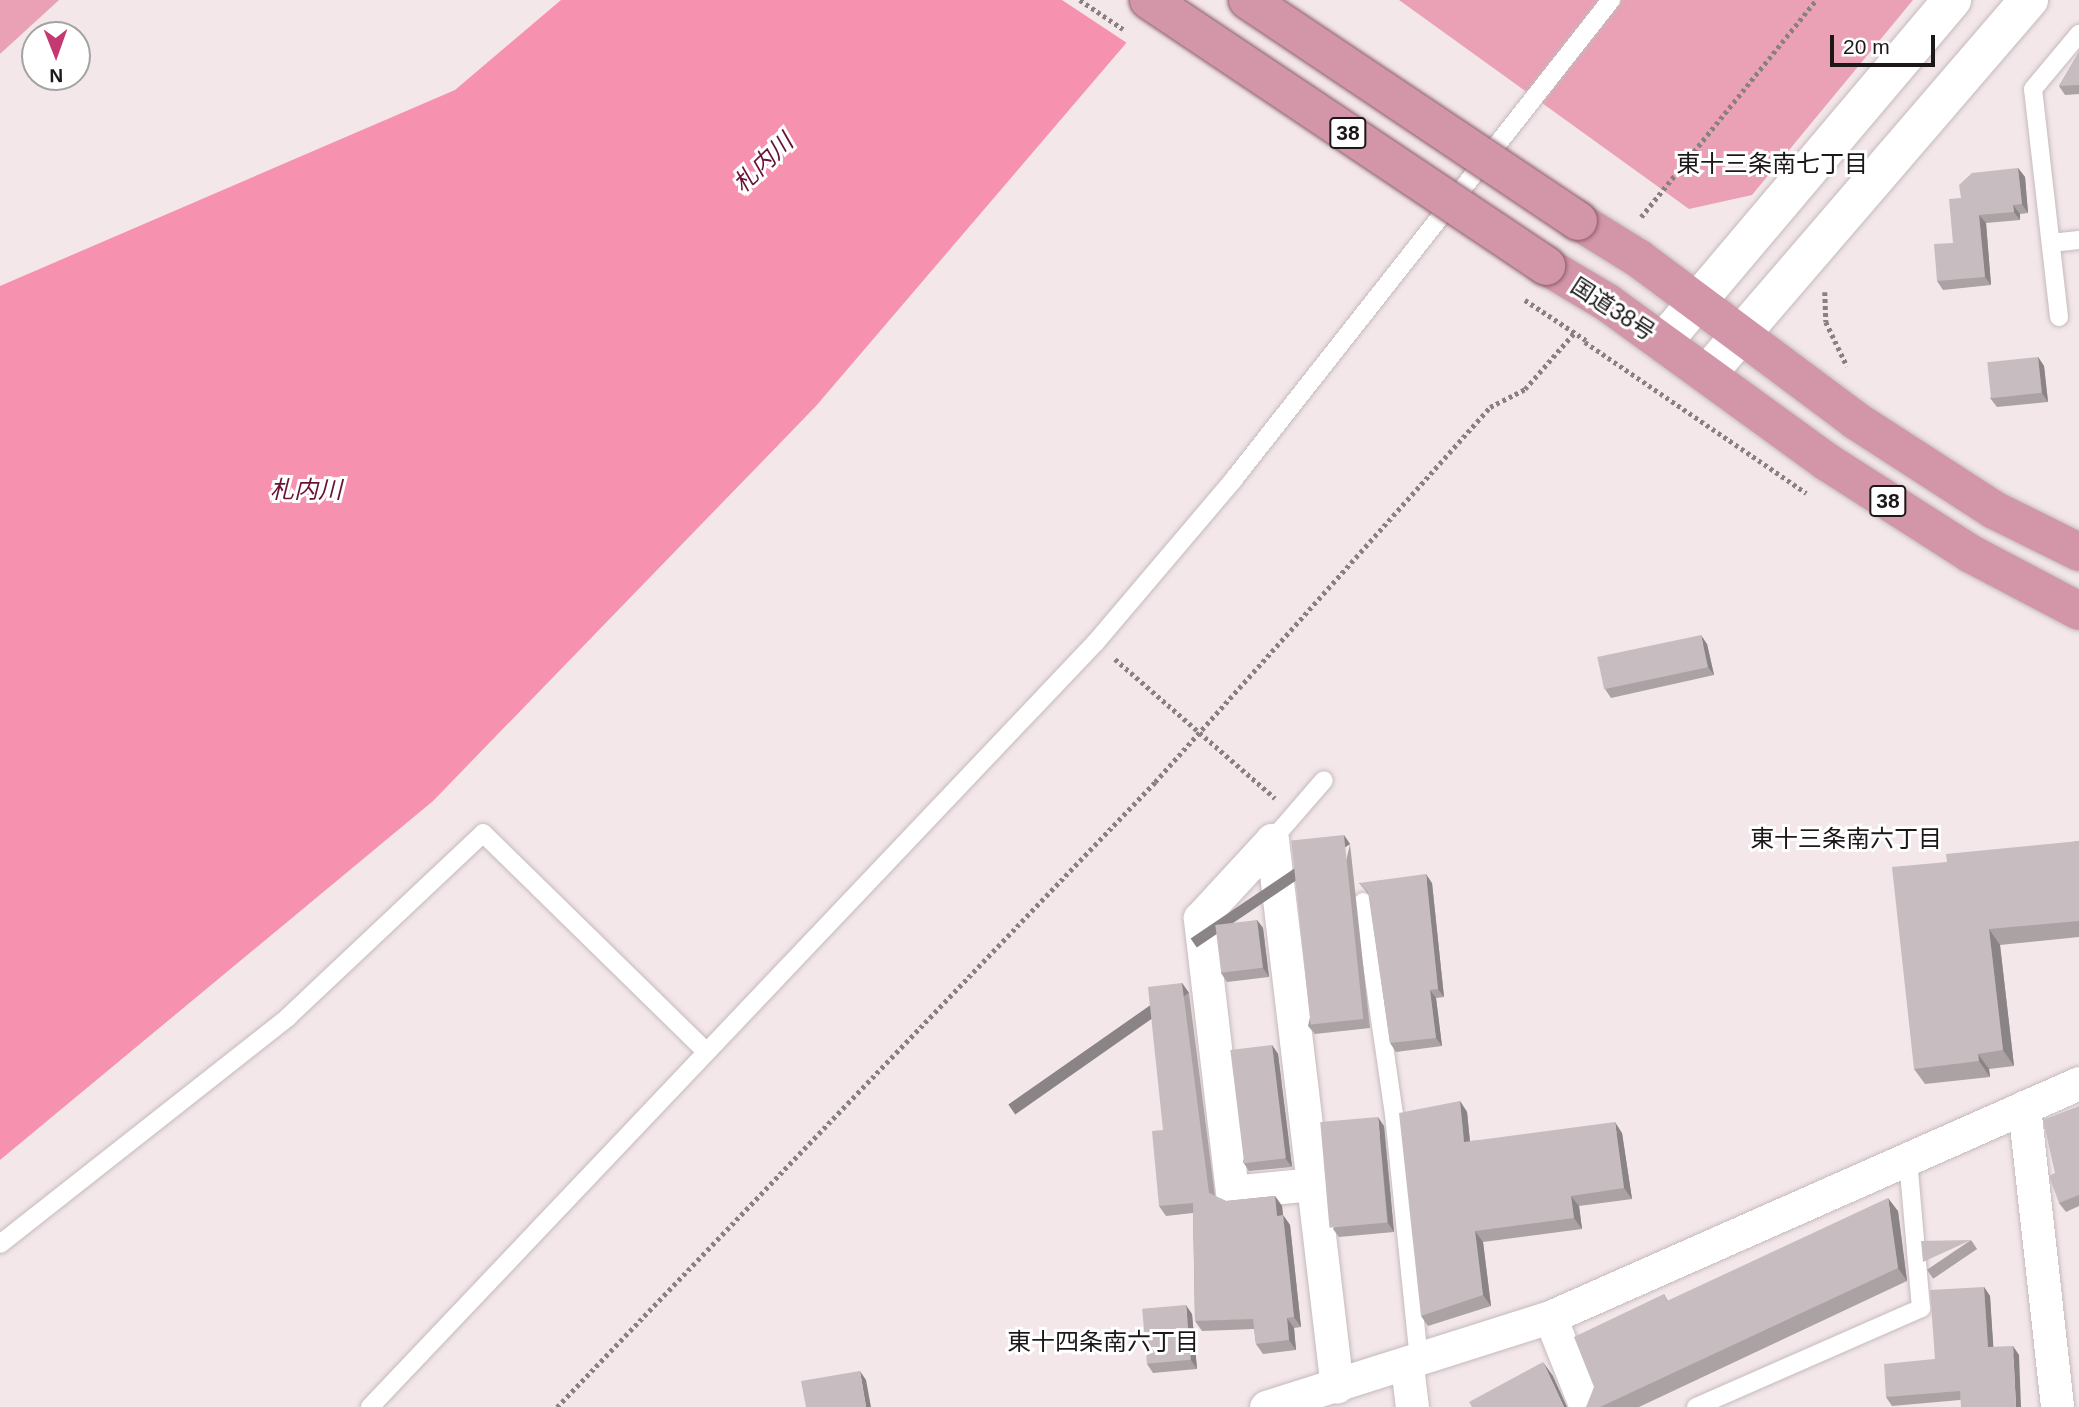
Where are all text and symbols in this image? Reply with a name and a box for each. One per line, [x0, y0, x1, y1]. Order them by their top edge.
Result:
north arrow [21, 21, 91, 91]
scale bar [1834, 21, 1939, 65]
text: 20 m [1843, 35, 1890, 58]
text: N [49, 65, 63, 86]
road number: 38 [1329, 116, 1367, 150]
water label: 札内川 [727, 128, 799, 198]
district label: 東十三条南七丁目 [1676, 150, 1868, 178]
street label: 国道38号 [1566, 272, 1660, 346]
water label: 札内川 [270, 476, 342, 504]
road number: 38 [1869, 484, 1907, 518]
district label: 東十三条南六丁目 [1750, 825, 1942, 853]
district label: 東十四条南六丁目 [1007, 1328, 1199, 1356]

